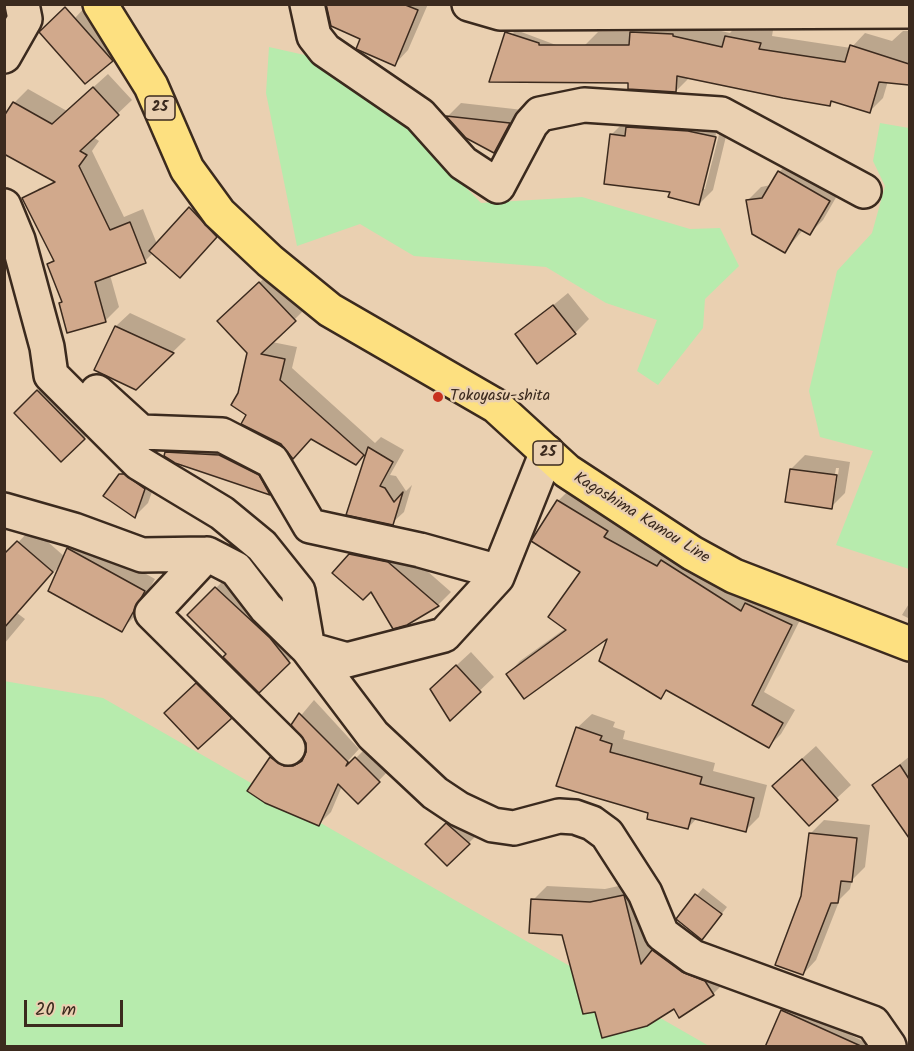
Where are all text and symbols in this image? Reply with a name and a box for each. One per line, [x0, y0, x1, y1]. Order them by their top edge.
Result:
road number: 25 [145, 96, 175, 120]
place label: Tokoyasu-shita [450, 387, 550, 407]
marker: Tokoyasu-shita [431, 390, 445, 404]
road number: 25 [533, 441, 563, 465]
street label: Kagoshima Kamou Line [569, 469, 713, 569]
scale bar [27, 988, 126, 1026]
text: 20 m [35, 996, 76, 1025]

